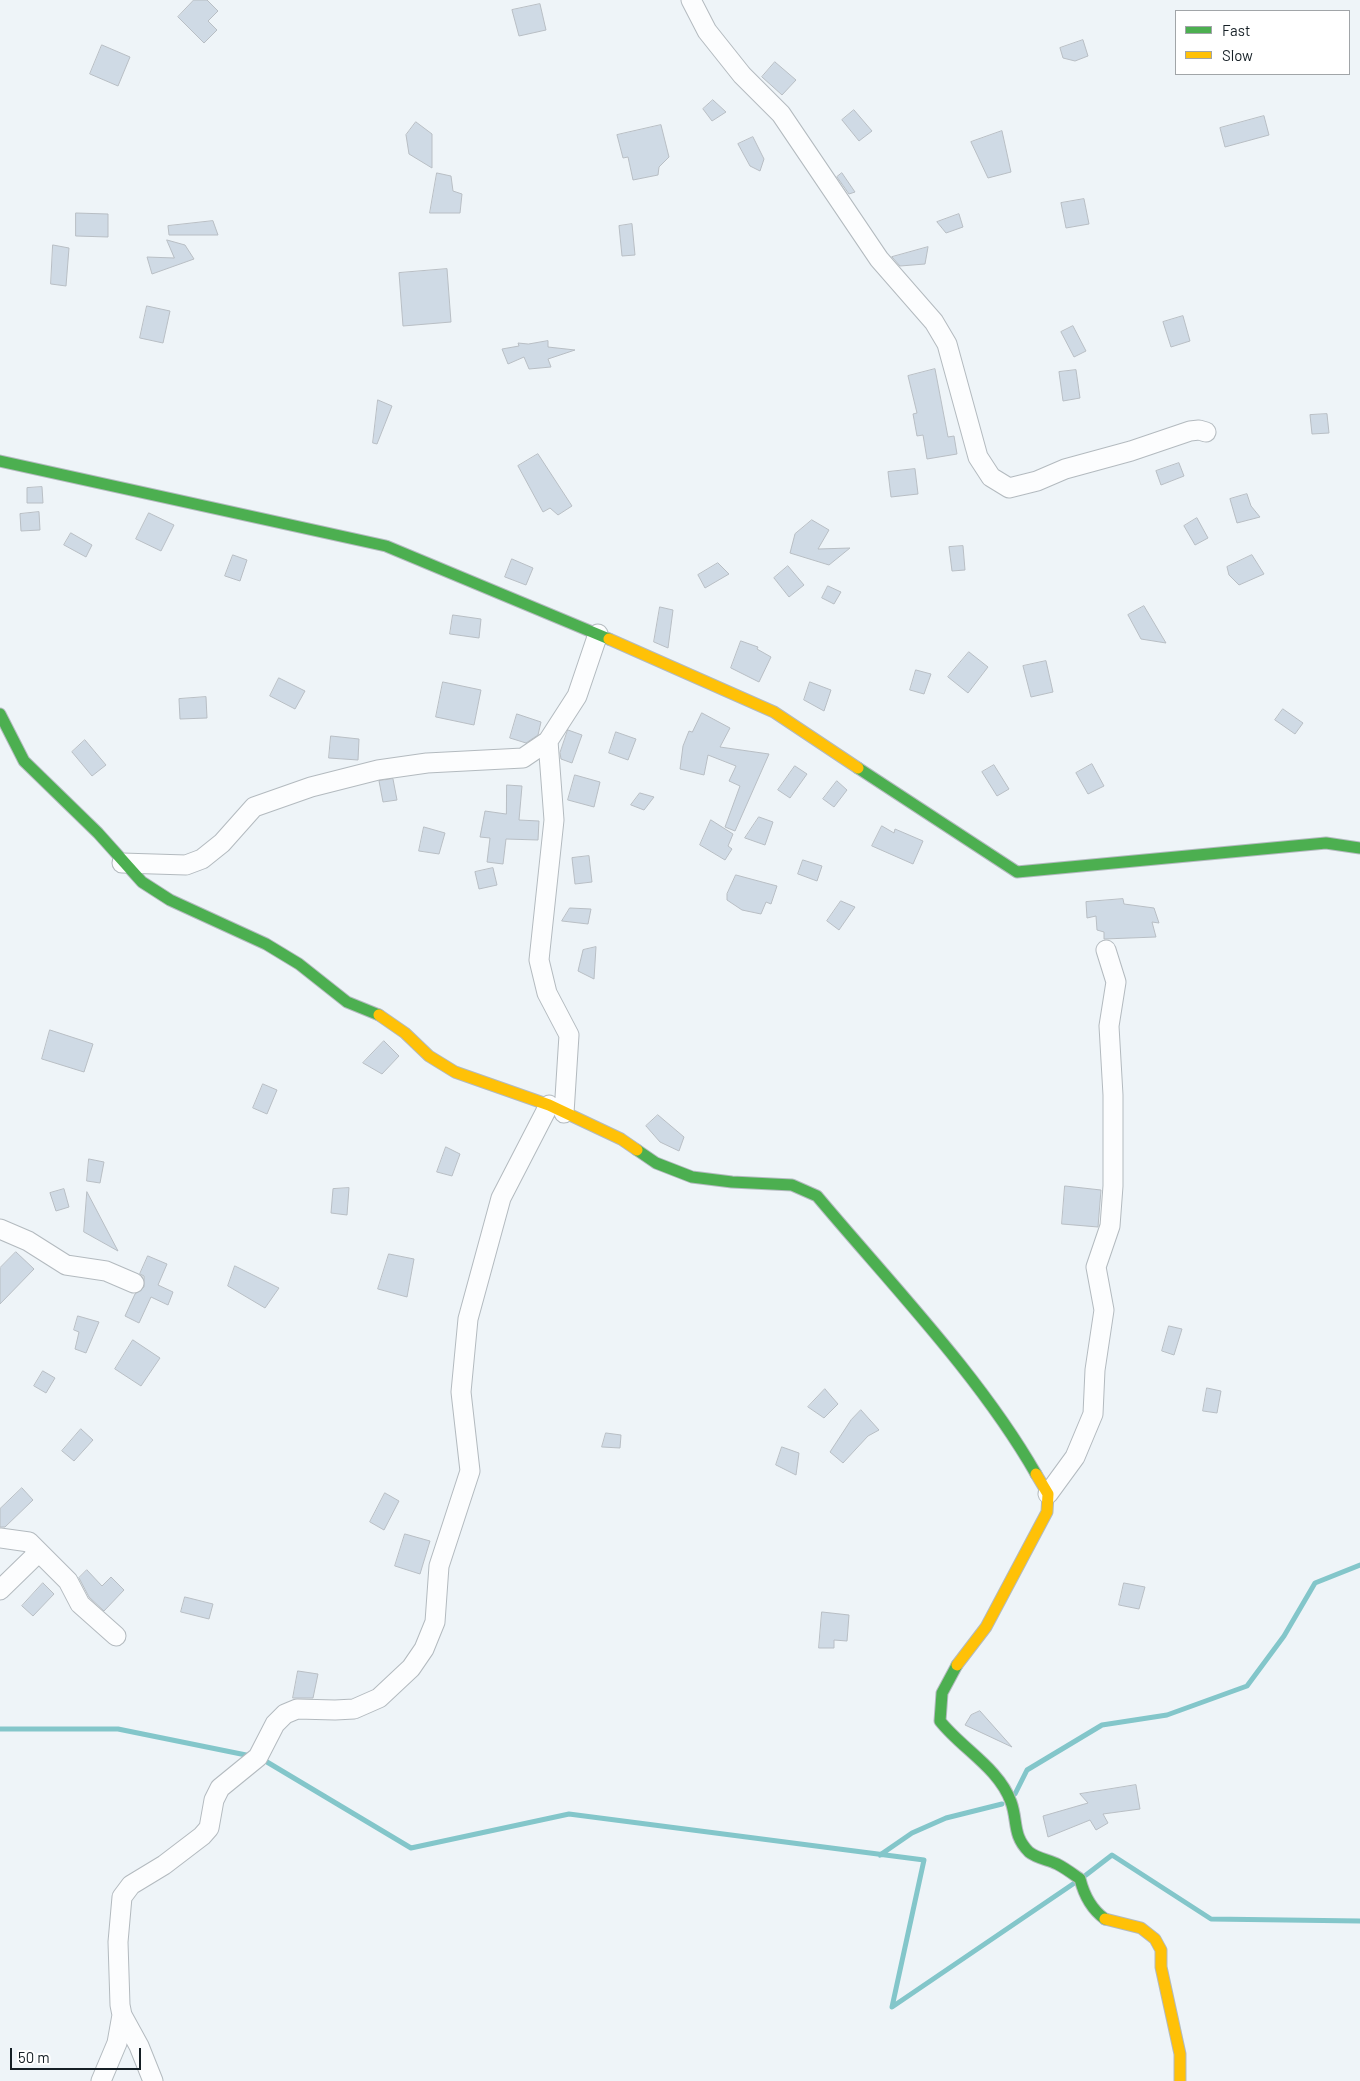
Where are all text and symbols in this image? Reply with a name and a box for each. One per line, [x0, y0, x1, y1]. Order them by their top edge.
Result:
legend [1175, 10, 1350, 75]
text: Fast [1222, 21, 1250, 39]
text: Slow [1222, 46, 1253, 64]
scale bar [12, 2038, 144, 2070]
text: 50 m [18, 2048, 50, 2066]

